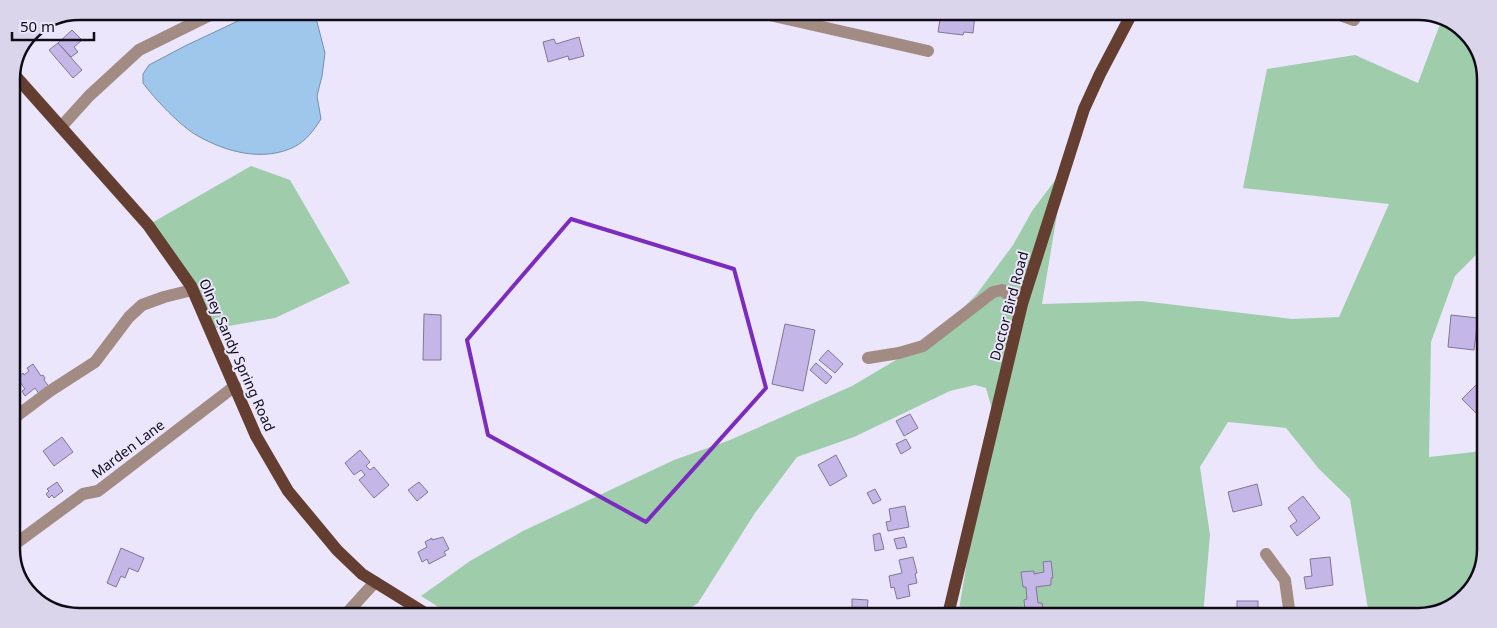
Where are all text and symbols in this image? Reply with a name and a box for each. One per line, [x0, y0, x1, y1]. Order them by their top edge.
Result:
scale bar [12, 10, 95, 42]
text: 50 m [20, 16, 55, 36]
street label: Doctor Bird Road [985, 249, 1032, 363]
street label: Olney Sandy Spring Road [195, 275, 280, 434]
street label: Marden Lane [87, 415, 168, 482]

